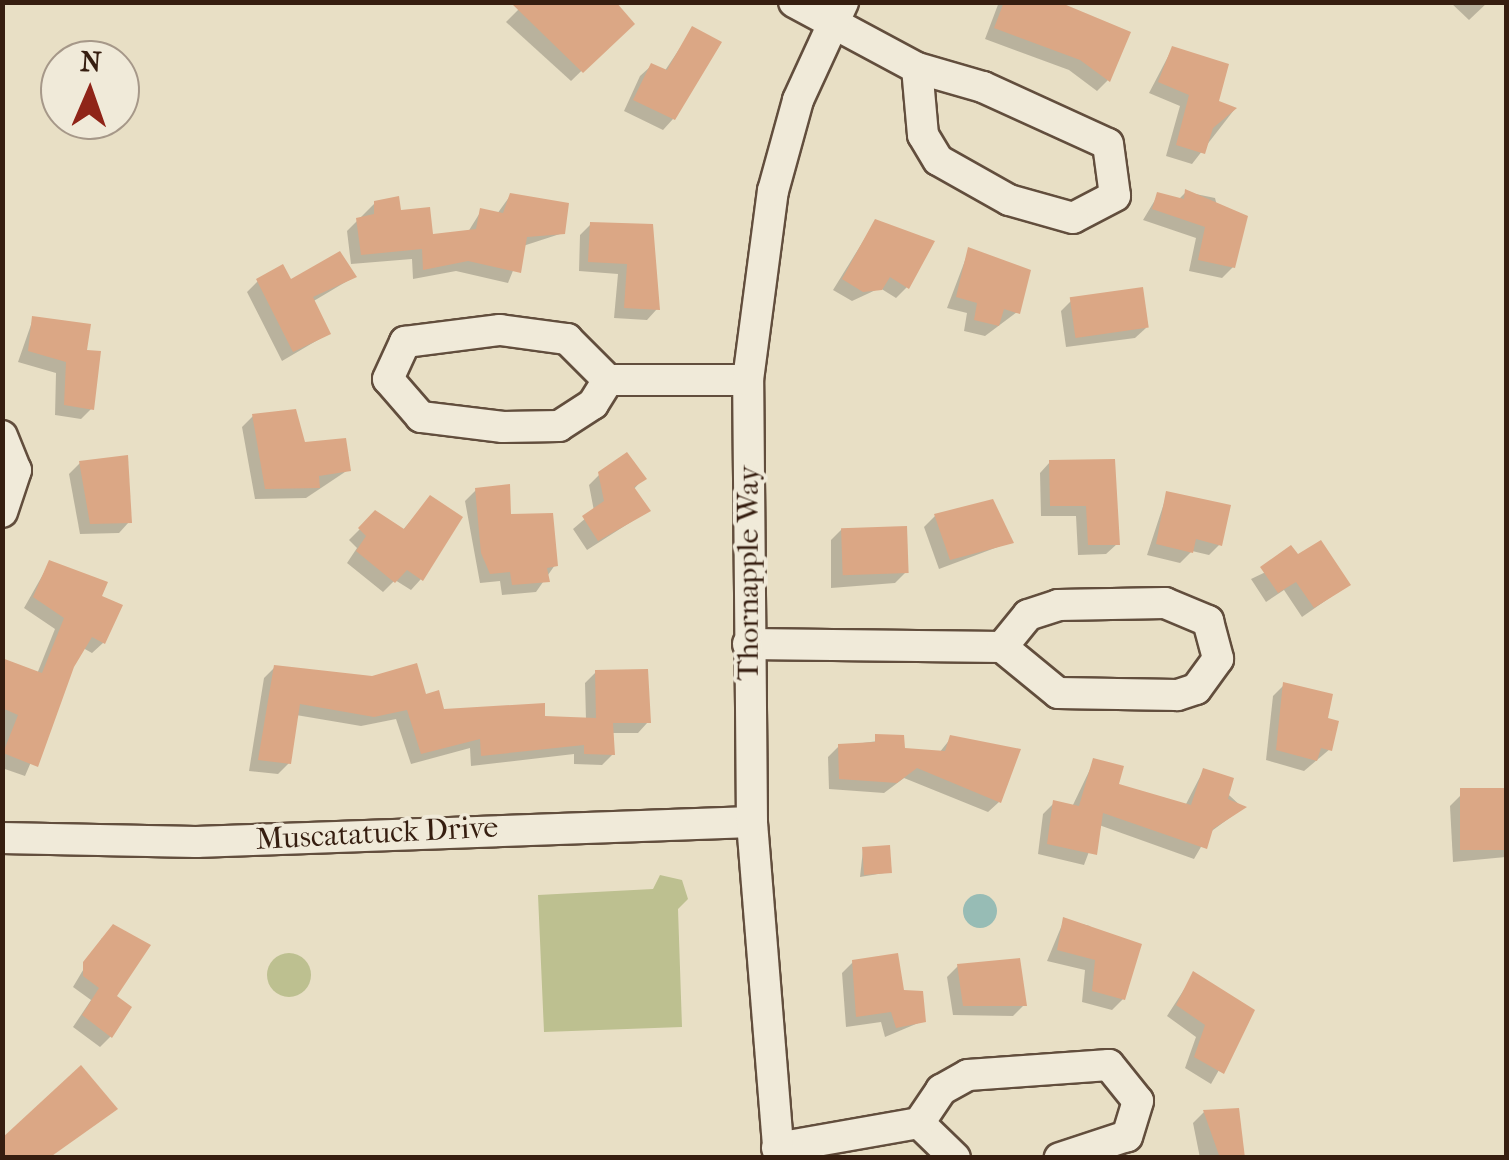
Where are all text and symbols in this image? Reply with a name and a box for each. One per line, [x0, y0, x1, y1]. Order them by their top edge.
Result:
north arrow [40, 40, 140, 140]
text: N [80, 45, 102, 78]
street label: Thornapple Way [731, 466, 767, 680]
street label: Muscatatuck Drive [255, 810, 499, 858]

